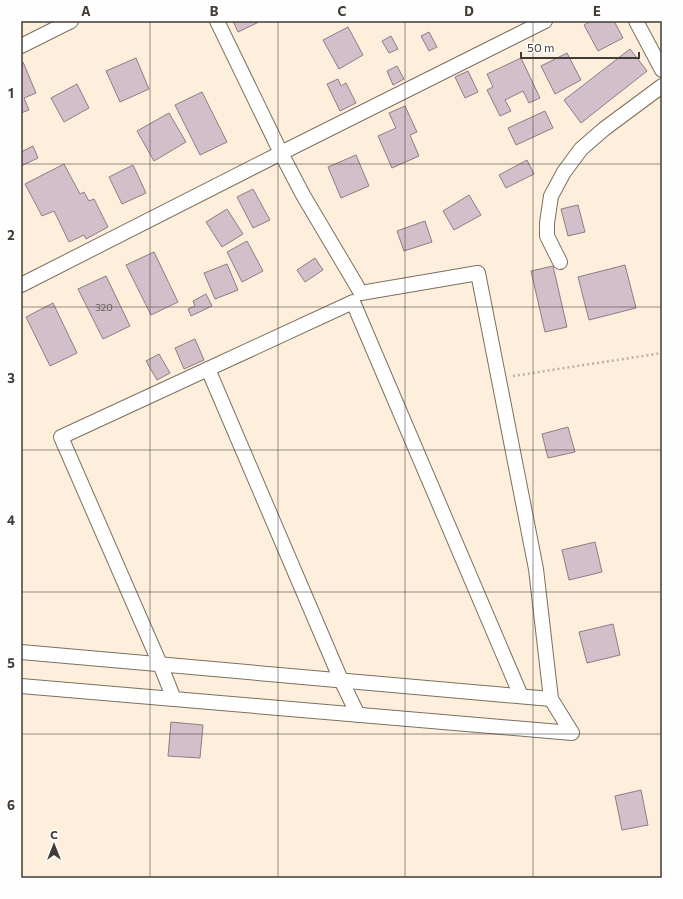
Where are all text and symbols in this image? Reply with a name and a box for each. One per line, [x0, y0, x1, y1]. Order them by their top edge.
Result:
text: A [81, 3, 91, 19]
text: B [210, 3, 219, 19]
text: C [338, 3, 347, 19]
text: D [464, 3, 474, 19]
text: E [593, 3, 601, 19]
scale bar [521, 34, 639, 60]
text: 50 m [527, 40, 555, 54]
text: 1 [8, 85, 14, 101]
text: 2 [7, 227, 15, 243]
house number: 320 [95, 301, 113, 313]
text: 3 [7, 370, 15, 386]
text: 4 [7, 512, 15, 528]
text: 5 [7, 655, 15, 671]
text: 6 [7, 797, 15, 813]
north arrow [34, 825, 74, 865]
text: С [50, 828, 58, 841]

